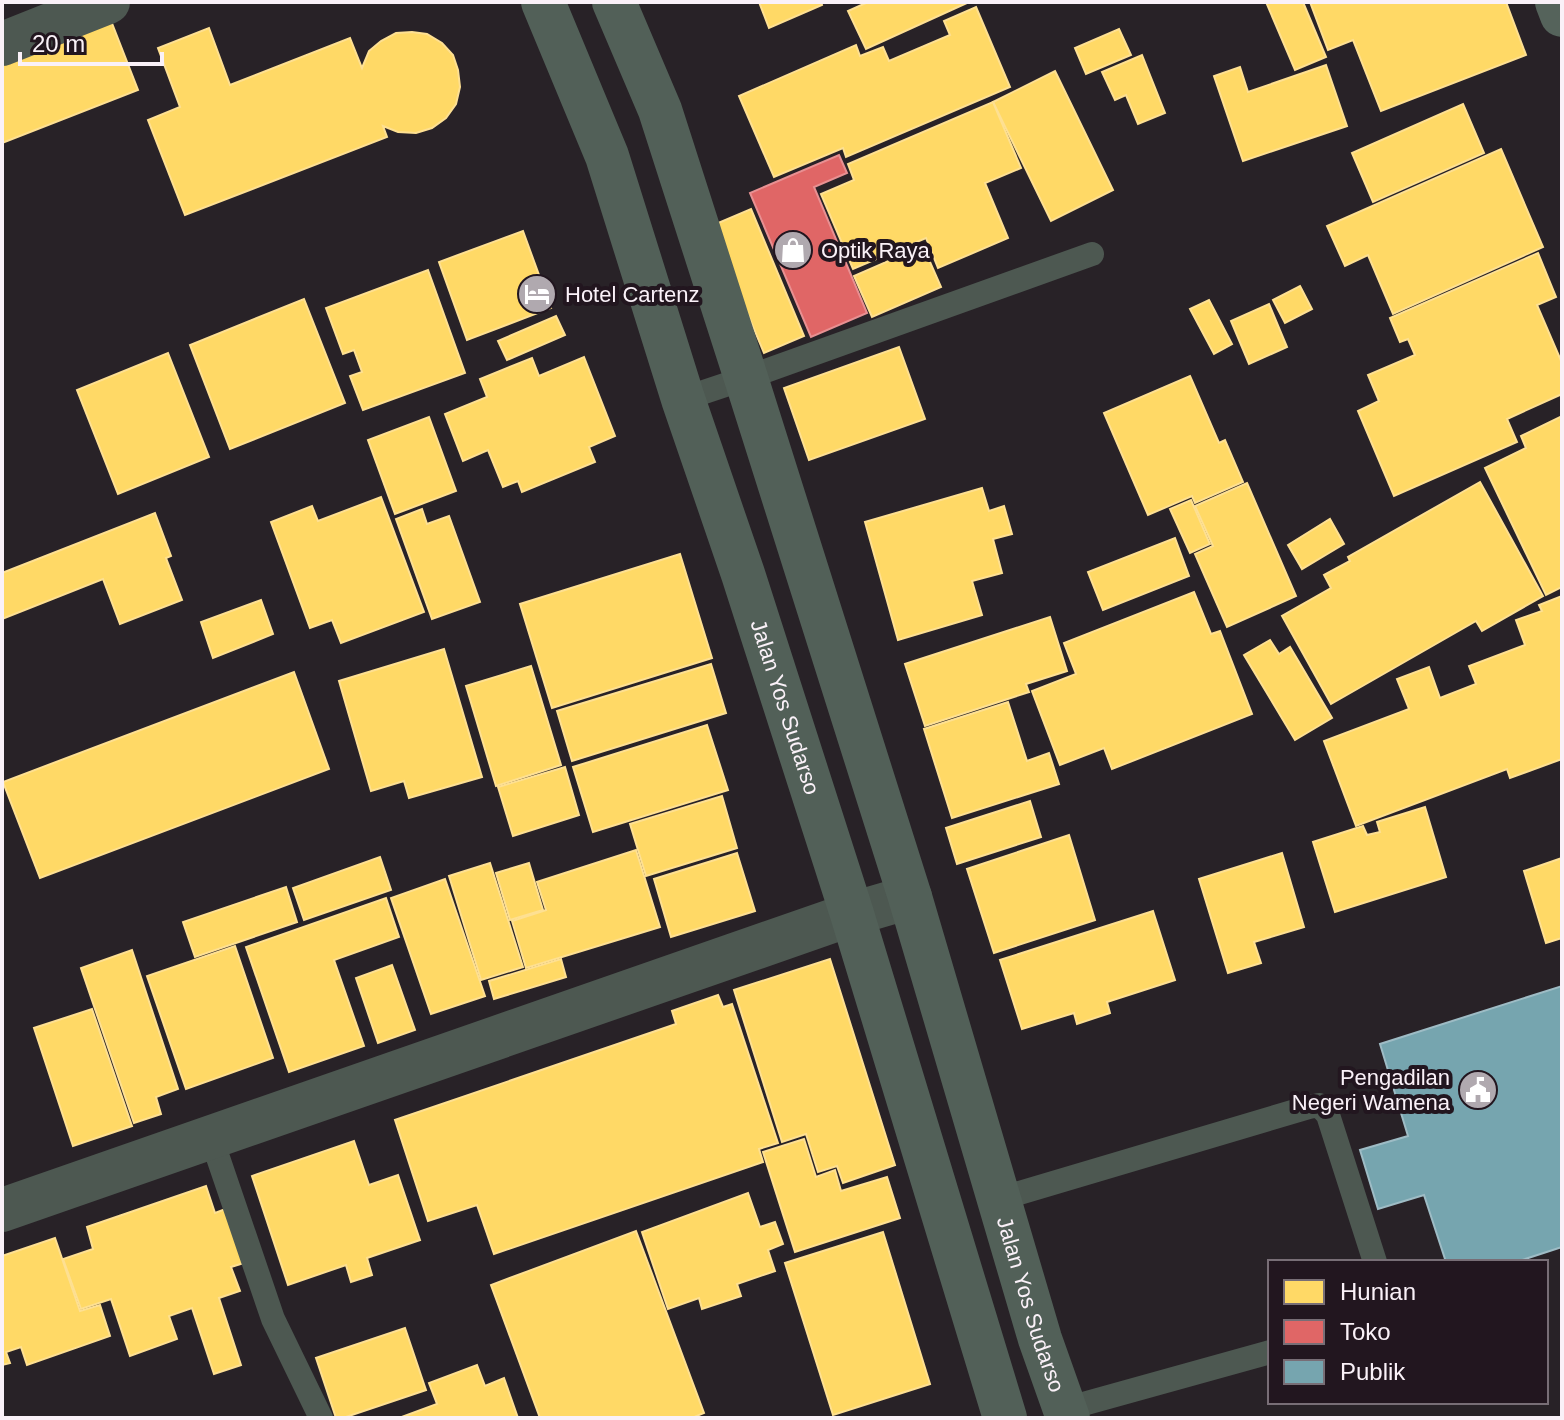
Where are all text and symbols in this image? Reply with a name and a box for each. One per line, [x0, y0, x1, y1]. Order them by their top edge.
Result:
scale bar [20, 16, 162, 66]
text: 20 m [32, 30, 85, 57]
shop icon: Optik Raya [772, 229, 814, 271]
place label: Optik Raya [821, 238, 931, 263]
hotel icon: Hotel Cartenz [516, 273, 558, 315]
place label: Hotel Cartenz [565, 282, 700, 307]
street label: Jalan Yos Sudarso [745, 616, 825, 798]
place label: Pengadilan Negeri Wamena [1292, 1065, 1451, 1115]
public building icon: Pengadilan Negeri Wamena [1457, 1069, 1499, 1111]
street label: Jalan Yos Sudarso [992, 1214, 1070, 1396]
legend [1268, 1260, 1548, 1404]
text: Hunian [1340, 1278, 1416, 1305]
text: Toko [1340, 1318, 1391, 1345]
text: Publik [1340, 1358, 1406, 1385]

